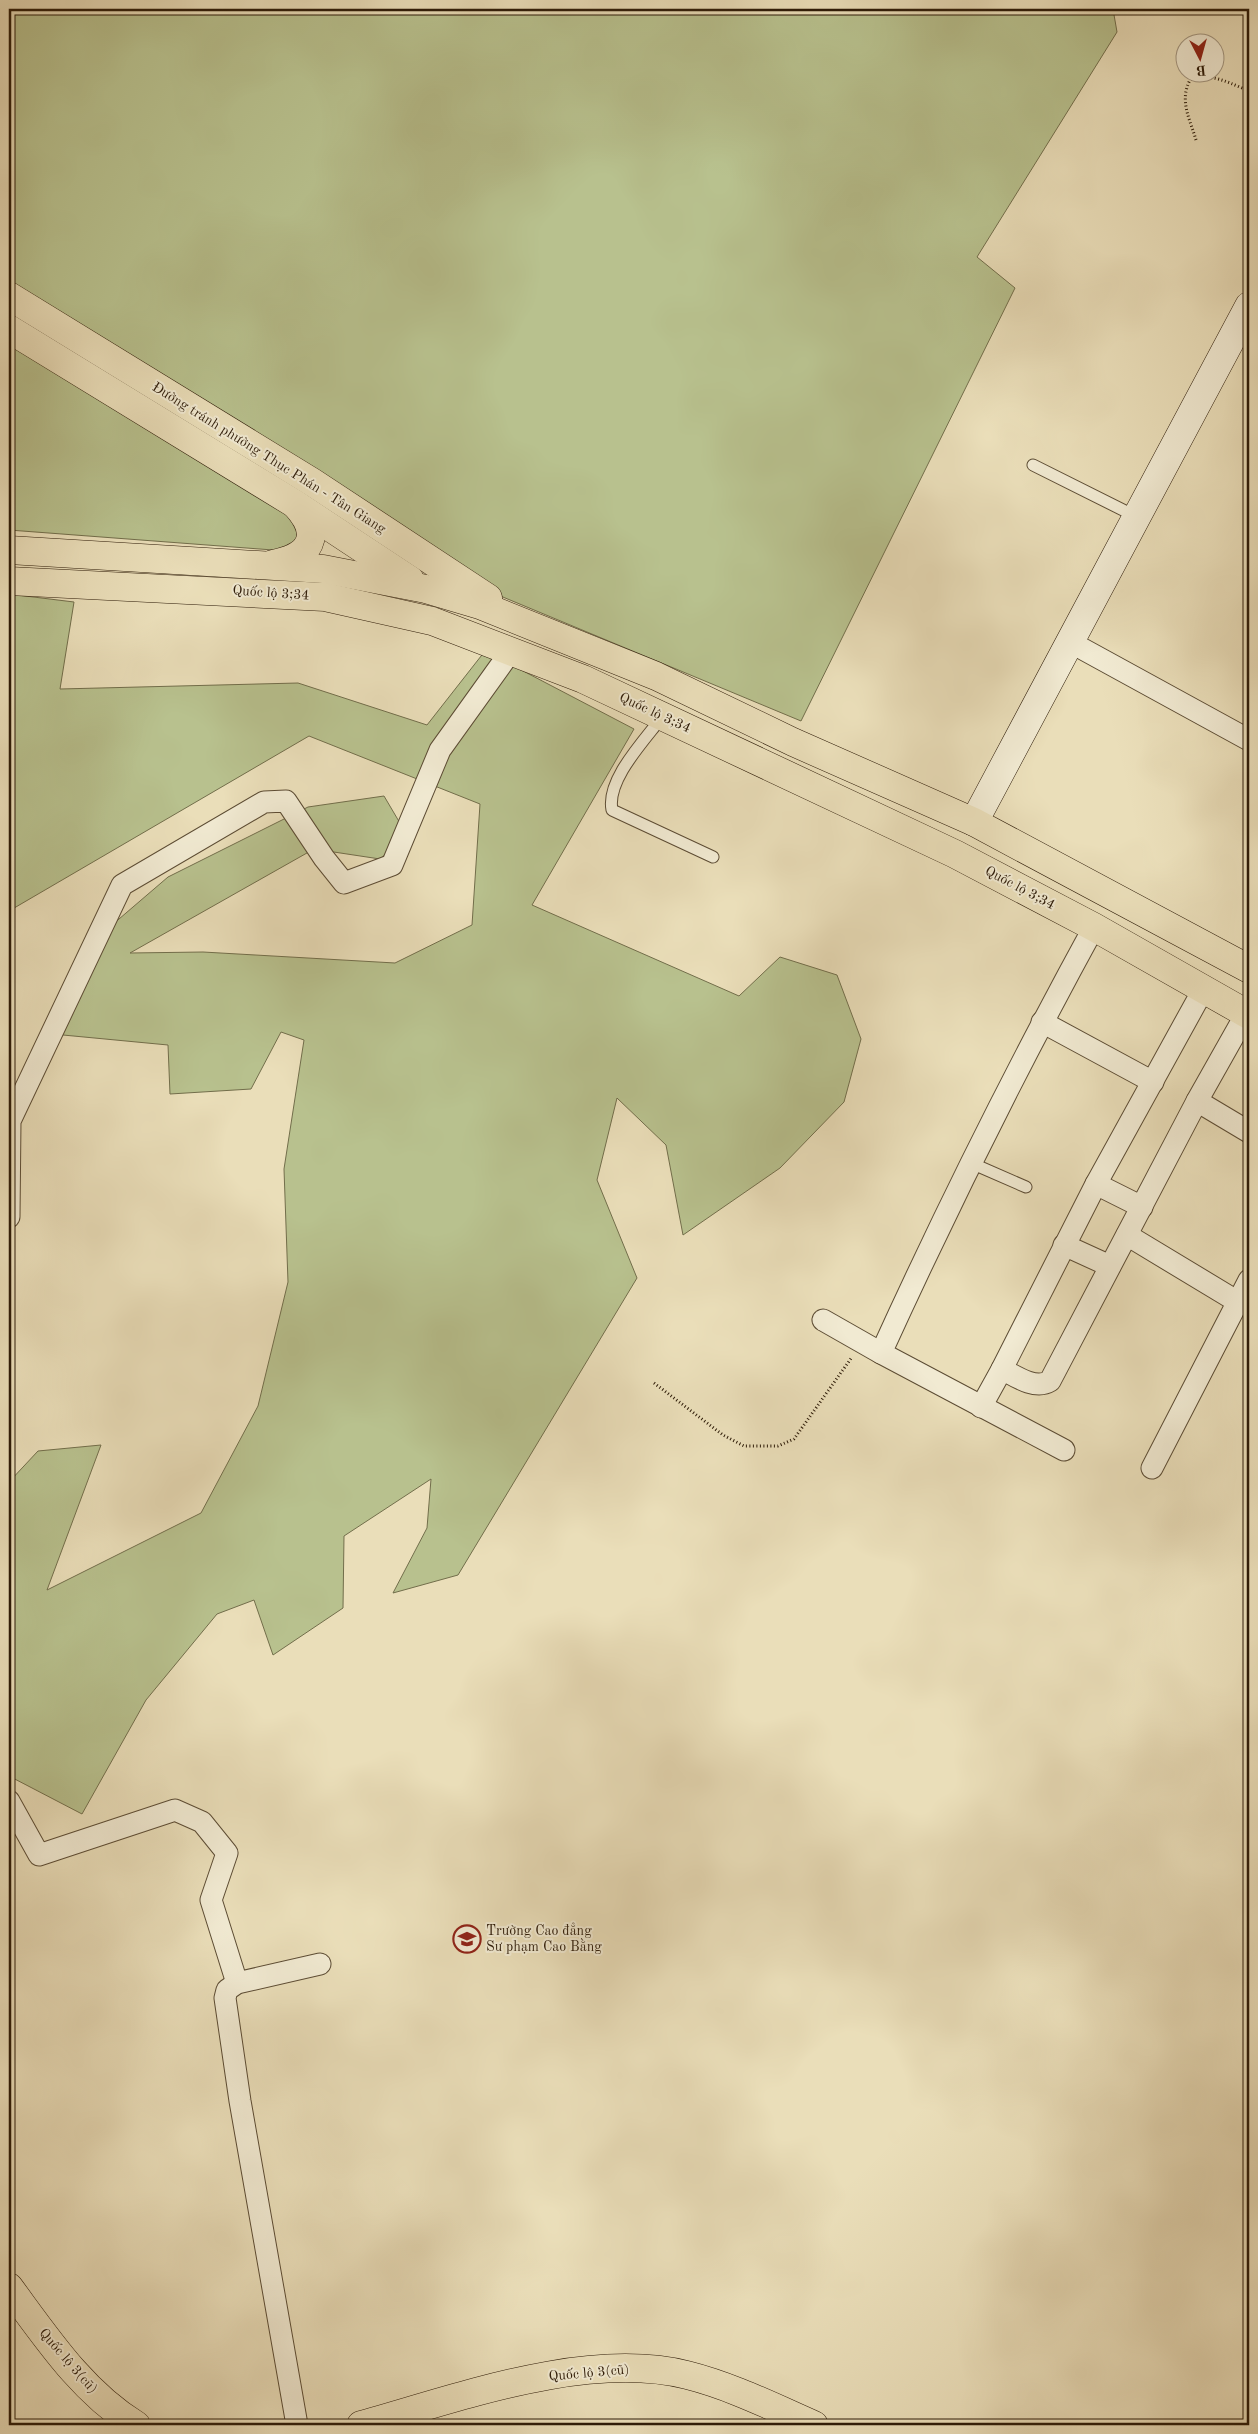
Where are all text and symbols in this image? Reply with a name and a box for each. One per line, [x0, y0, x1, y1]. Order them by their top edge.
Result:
north arrow [1176, 32, 1226, 82]
text: B [1196, 62, 1207, 77]
street label: Đường tránh phường Thục Phán - Tân Giang [150, 380, 389, 536]
street label: Quốc lộ 3;34 [232, 582, 310, 603]
street label: Quốc lộ 3;34 [617, 689, 693, 736]
street label: Quốc lộ 3;34 [983, 863, 1058, 912]
place label: Trường Cao đẳng Sư phạm Cao Bằng [486, 1922, 602, 1954]
school or university icon: Trường Cao đẳng Sư phạm Cao Bằng [452, 1924, 482, 1954]
street label: Quốc lộ 3(cũ) [36, 2325, 101, 2396]
street label: Quốc lộ 3(cũ) [548, 2362, 630, 2384]

